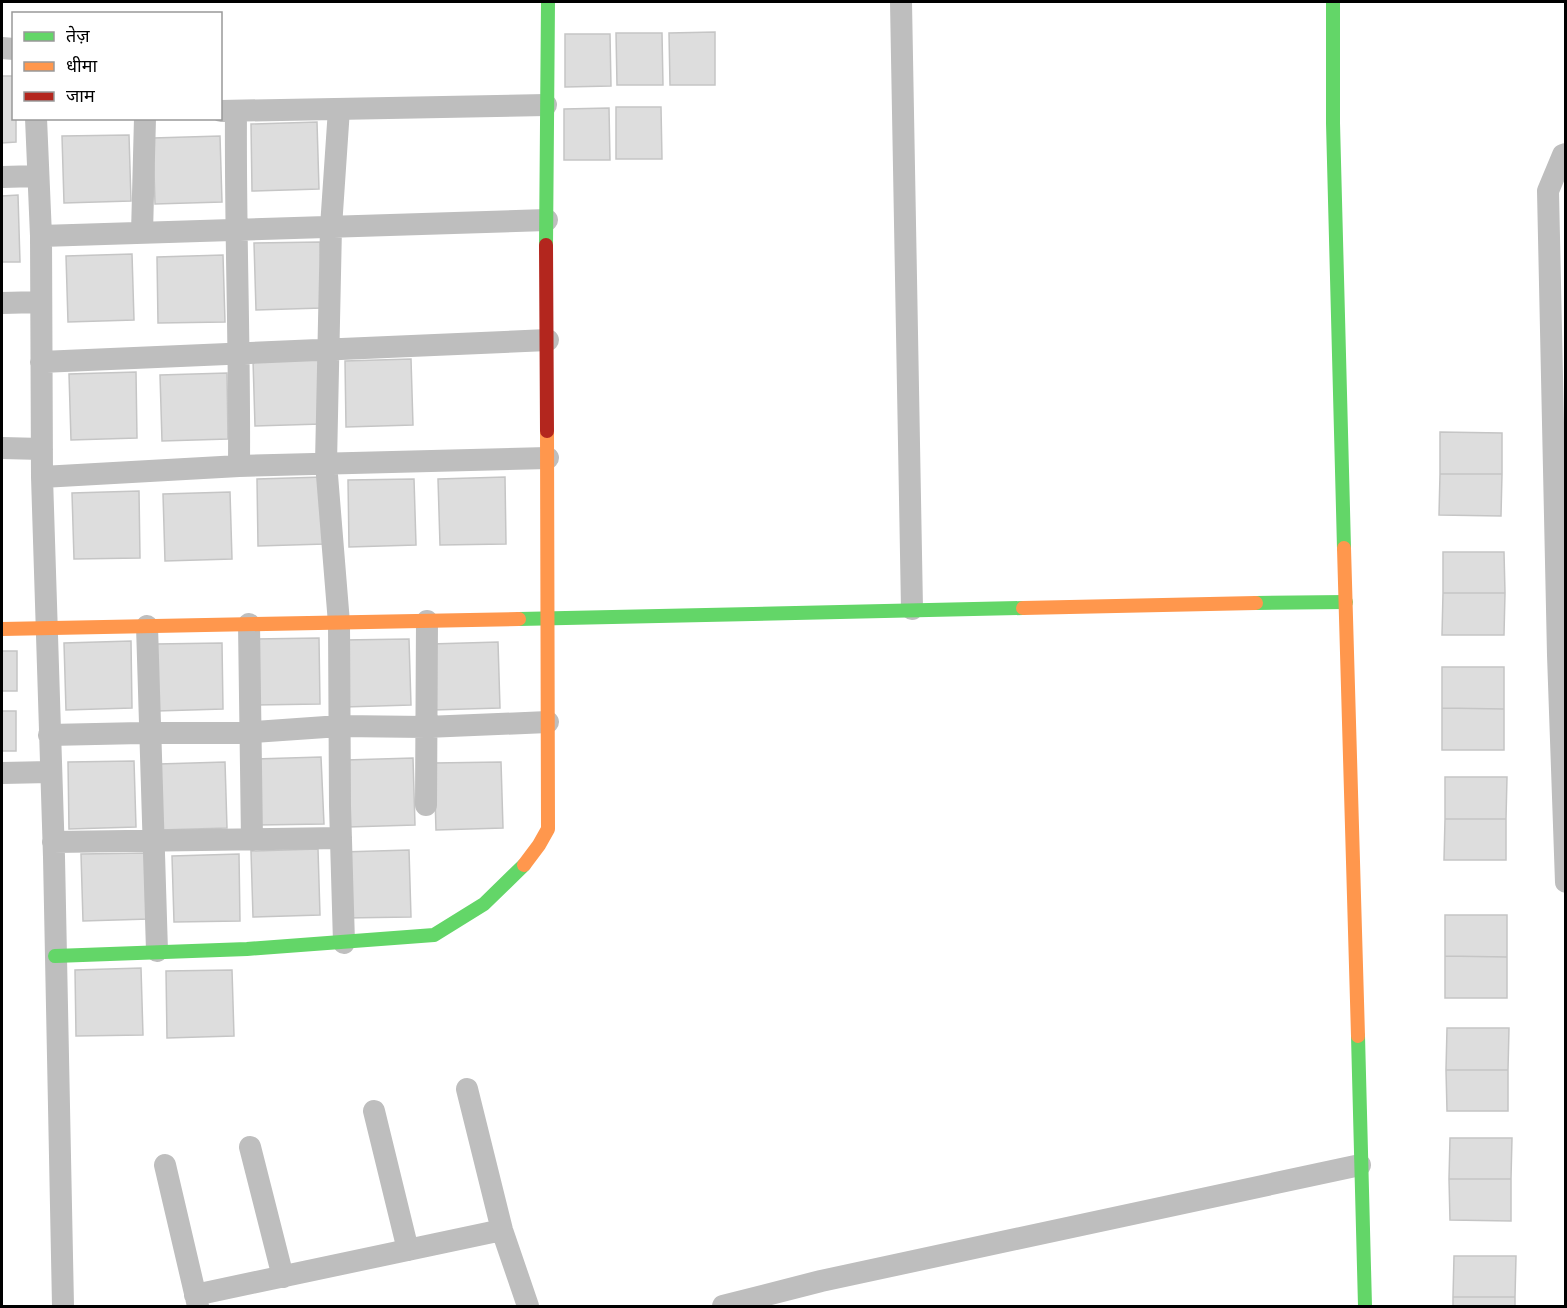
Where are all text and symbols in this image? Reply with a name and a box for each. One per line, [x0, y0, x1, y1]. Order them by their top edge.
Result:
legend [12, 12, 222, 120]
text: तेज़ [66, 24, 90, 48]
text: धीमा [66, 54, 97, 78]
text: जाम [66, 84, 96, 108]

